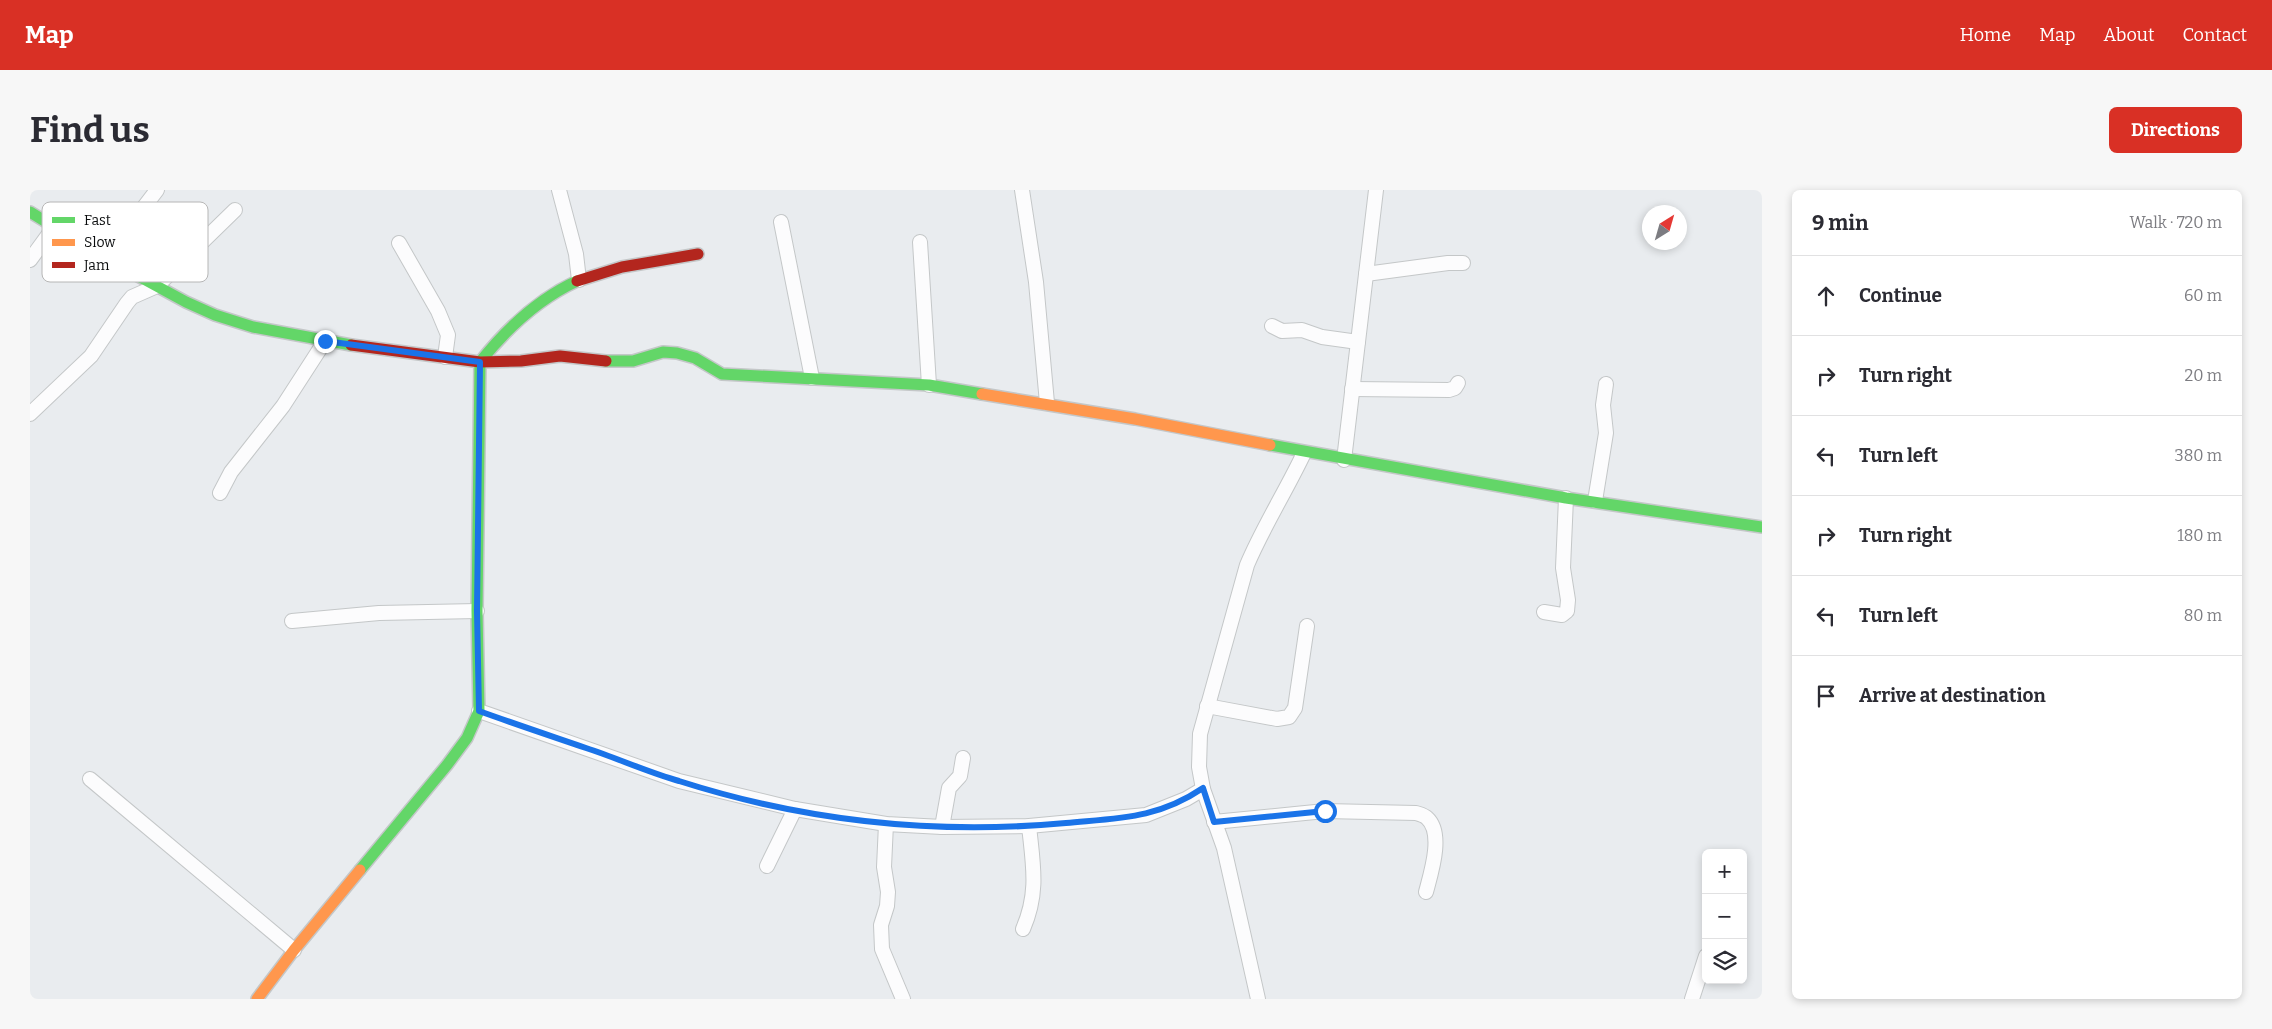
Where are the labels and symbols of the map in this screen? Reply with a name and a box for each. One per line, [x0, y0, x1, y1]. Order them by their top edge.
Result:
legend [42, 202, 208, 282]
north arrow [1642, 205, 1687, 250]
text: Fast [84, 212, 111, 229]
text: Slow [84, 234, 116, 251]
text: Jam [83, 257, 110, 274]
route end [314, 330, 337, 353]
route start [1314, 800, 1337, 823]

